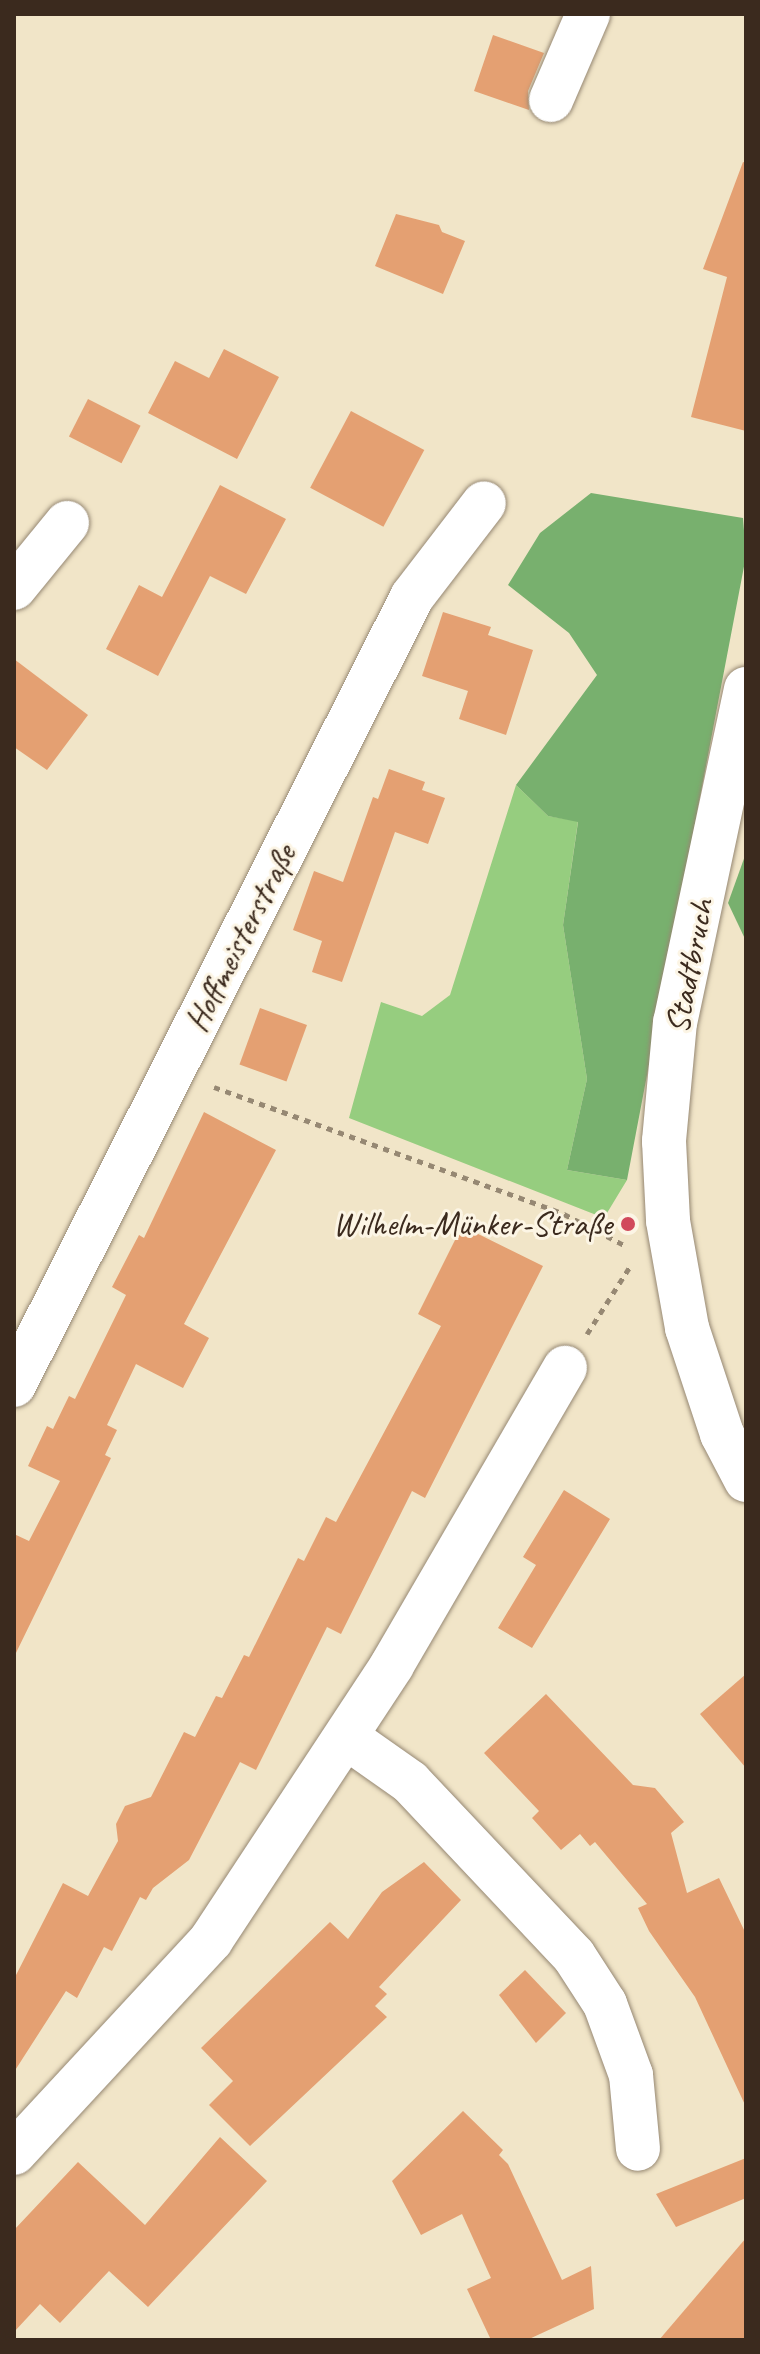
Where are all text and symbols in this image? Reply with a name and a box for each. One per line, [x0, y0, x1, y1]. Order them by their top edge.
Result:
street label: Hoffmeisterstraße [176, 838, 304, 1038]
street label: Stadtbruch [656, 895, 722, 1037]
place label: Wilhelm-Münker-Straße [333, 1204, 612, 1244]
marker: Wilhelm-Münker-Straße [619, 1215, 637, 1233]

